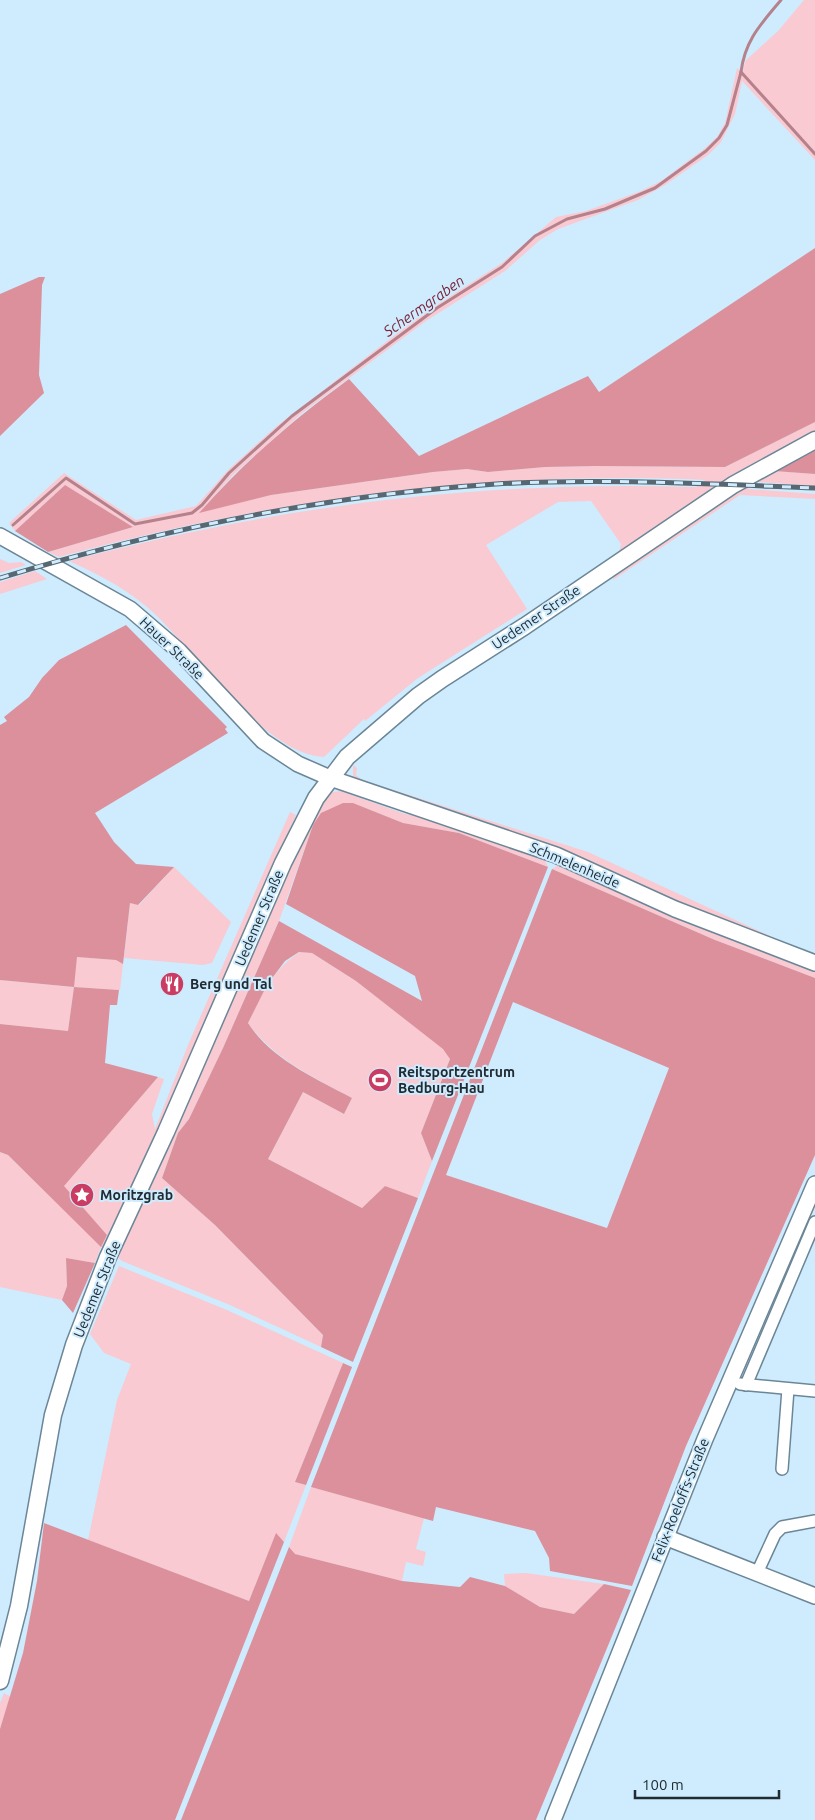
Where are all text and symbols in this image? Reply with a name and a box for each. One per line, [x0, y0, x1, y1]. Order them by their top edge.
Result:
water label: Schermgraben [379, 271, 467, 340]
street label: Uedemer Straße [489, 582, 583, 652]
street label: Hauer Straße [137, 614, 207, 682]
street label: Schmelenheide [528, 839, 622, 891]
street label: Uedemer Straße [232, 867, 286, 969]
restaurant icon: Berg und Tal [159, 971, 185, 997]
place label: Berg und Tal [190, 976, 272, 992]
place label: Reitsportzentrum Bedburg-Hau [398, 1064, 515, 1096]
sports icon: Reitsportzentrum Bedburg-Hau [367, 1067, 393, 1093]
place icon: Moritzgrab [69, 1182, 95, 1208]
place label: Moritzgrab [100, 1187, 173, 1203]
street label: Uedemer Straße [70, 1238, 124, 1340]
street label: Felix-Roeloffs-Straße [648, 1436, 712, 1564]
scale bar [635, 1768, 779, 1800]
text: 100 m [642, 1776, 684, 1793]

